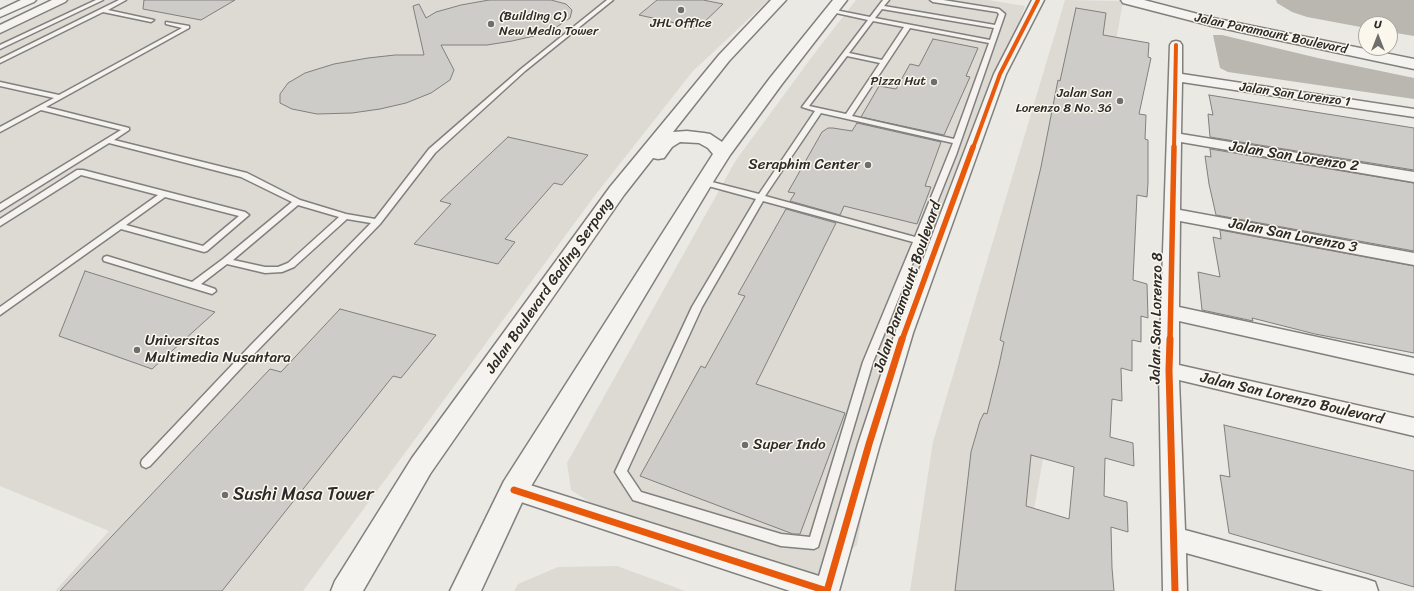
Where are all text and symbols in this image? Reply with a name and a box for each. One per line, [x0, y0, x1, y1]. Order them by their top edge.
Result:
marker: JHL Office [676, 5, 686, 15]
place label: (Building C) New Media Tower [499, 9, 598, 40]
street label: Jalan Paramount Boulevard [1193, 10, 1349, 58]
text: U [1374, 15, 1382, 34]
place label: JHL Office [650, 16, 712, 32]
north arrow [1358, 16, 1398, 56]
marker: (Building C) New Media Tower [486, 19, 496, 29]
place label: Pizza Hut [870, 74, 926, 90]
marker: Pizza Hut [929, 77, 939, 87]
street label: Jalan San Lorenzo 1 [1239, 80, 1351, 110]
place label: Jalan San Lorenzo 8 No. 36 [1016, 86, 1112, 117]
marker: Jalan San Lorenzo 8 No. 36 [1115, 96, 1125, 106]
street label: Jalan San Lorenzo 2 [1228, 138, 1360, 176]
place label: Seraphim Center [748, 156, 860, 174]
marker: Seraphim Center [863, 160, 873, 170]
street label: Jalan Boulevard Gading Serpong [482, 195, 618, 377]
street label: Jalan Paramount Boulevard [870, 199, 946, 375]
street label: Jalan San Lorenzo 3 [1227, 215, 1359, 257]
street label: Jalan San Lorenzo 8 [1147, 252, 1167, 384]
place label: Universitas Multimedia Nusantara [145, 332, 291, 367]
marker: Universitas Multimedia Nusantara [132, 345, 142, 355]
street label: Jalan San Lorenzo Boulevard [1199, 369, 1385, 429]
place label: Super Indo [753, 436, 826, 454]
marker: Super Indo [740, 440, 750, 450]
place label: Sushi Masa Tower [233, 484, 374, 506]
marker: Sushi Masa Tower [220, 490, 230, 500]

